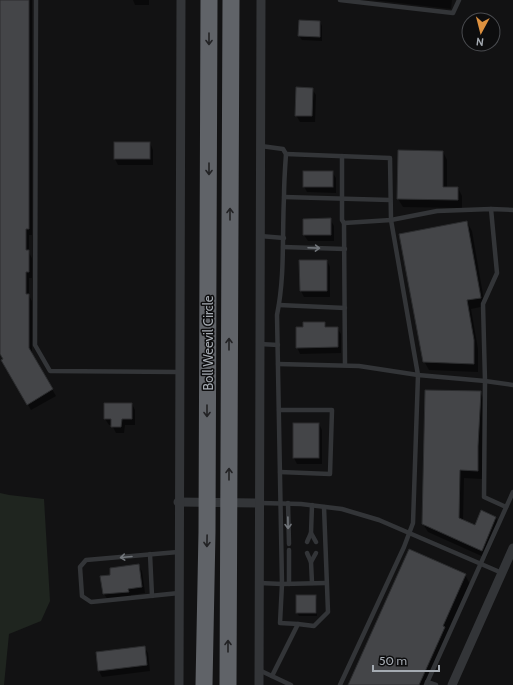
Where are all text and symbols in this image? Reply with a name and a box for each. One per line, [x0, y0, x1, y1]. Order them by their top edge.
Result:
north arrow [461, 12, 501, 52]
one-way arrow [205, 32, 213, 45]
text: N [475, 35, 484, 49]
one-way arrow [205, 162, 213, 175]
one-way arrow [226, 208, 234, 221]
one-way arrow [307, 244, 320, 252]
street label: Boll Weevil Circle [200, 295, 216, 390]
one-way arrow [225, 338, 233, 351]
one-way arrow [203, 404, 211, 417]
one-way arrow [225, 468, 233, 481]
one-way arrow [284, 516, 292, 529]
one-way arrow [203, 534, 210, 547]
one-way arrow [120, 553, 133, 560]
one-way arrow [224, 640, 232, 653]
scale bar [373, 647, 439, 673]
text: 50 m [379, 653, 407, 668]

